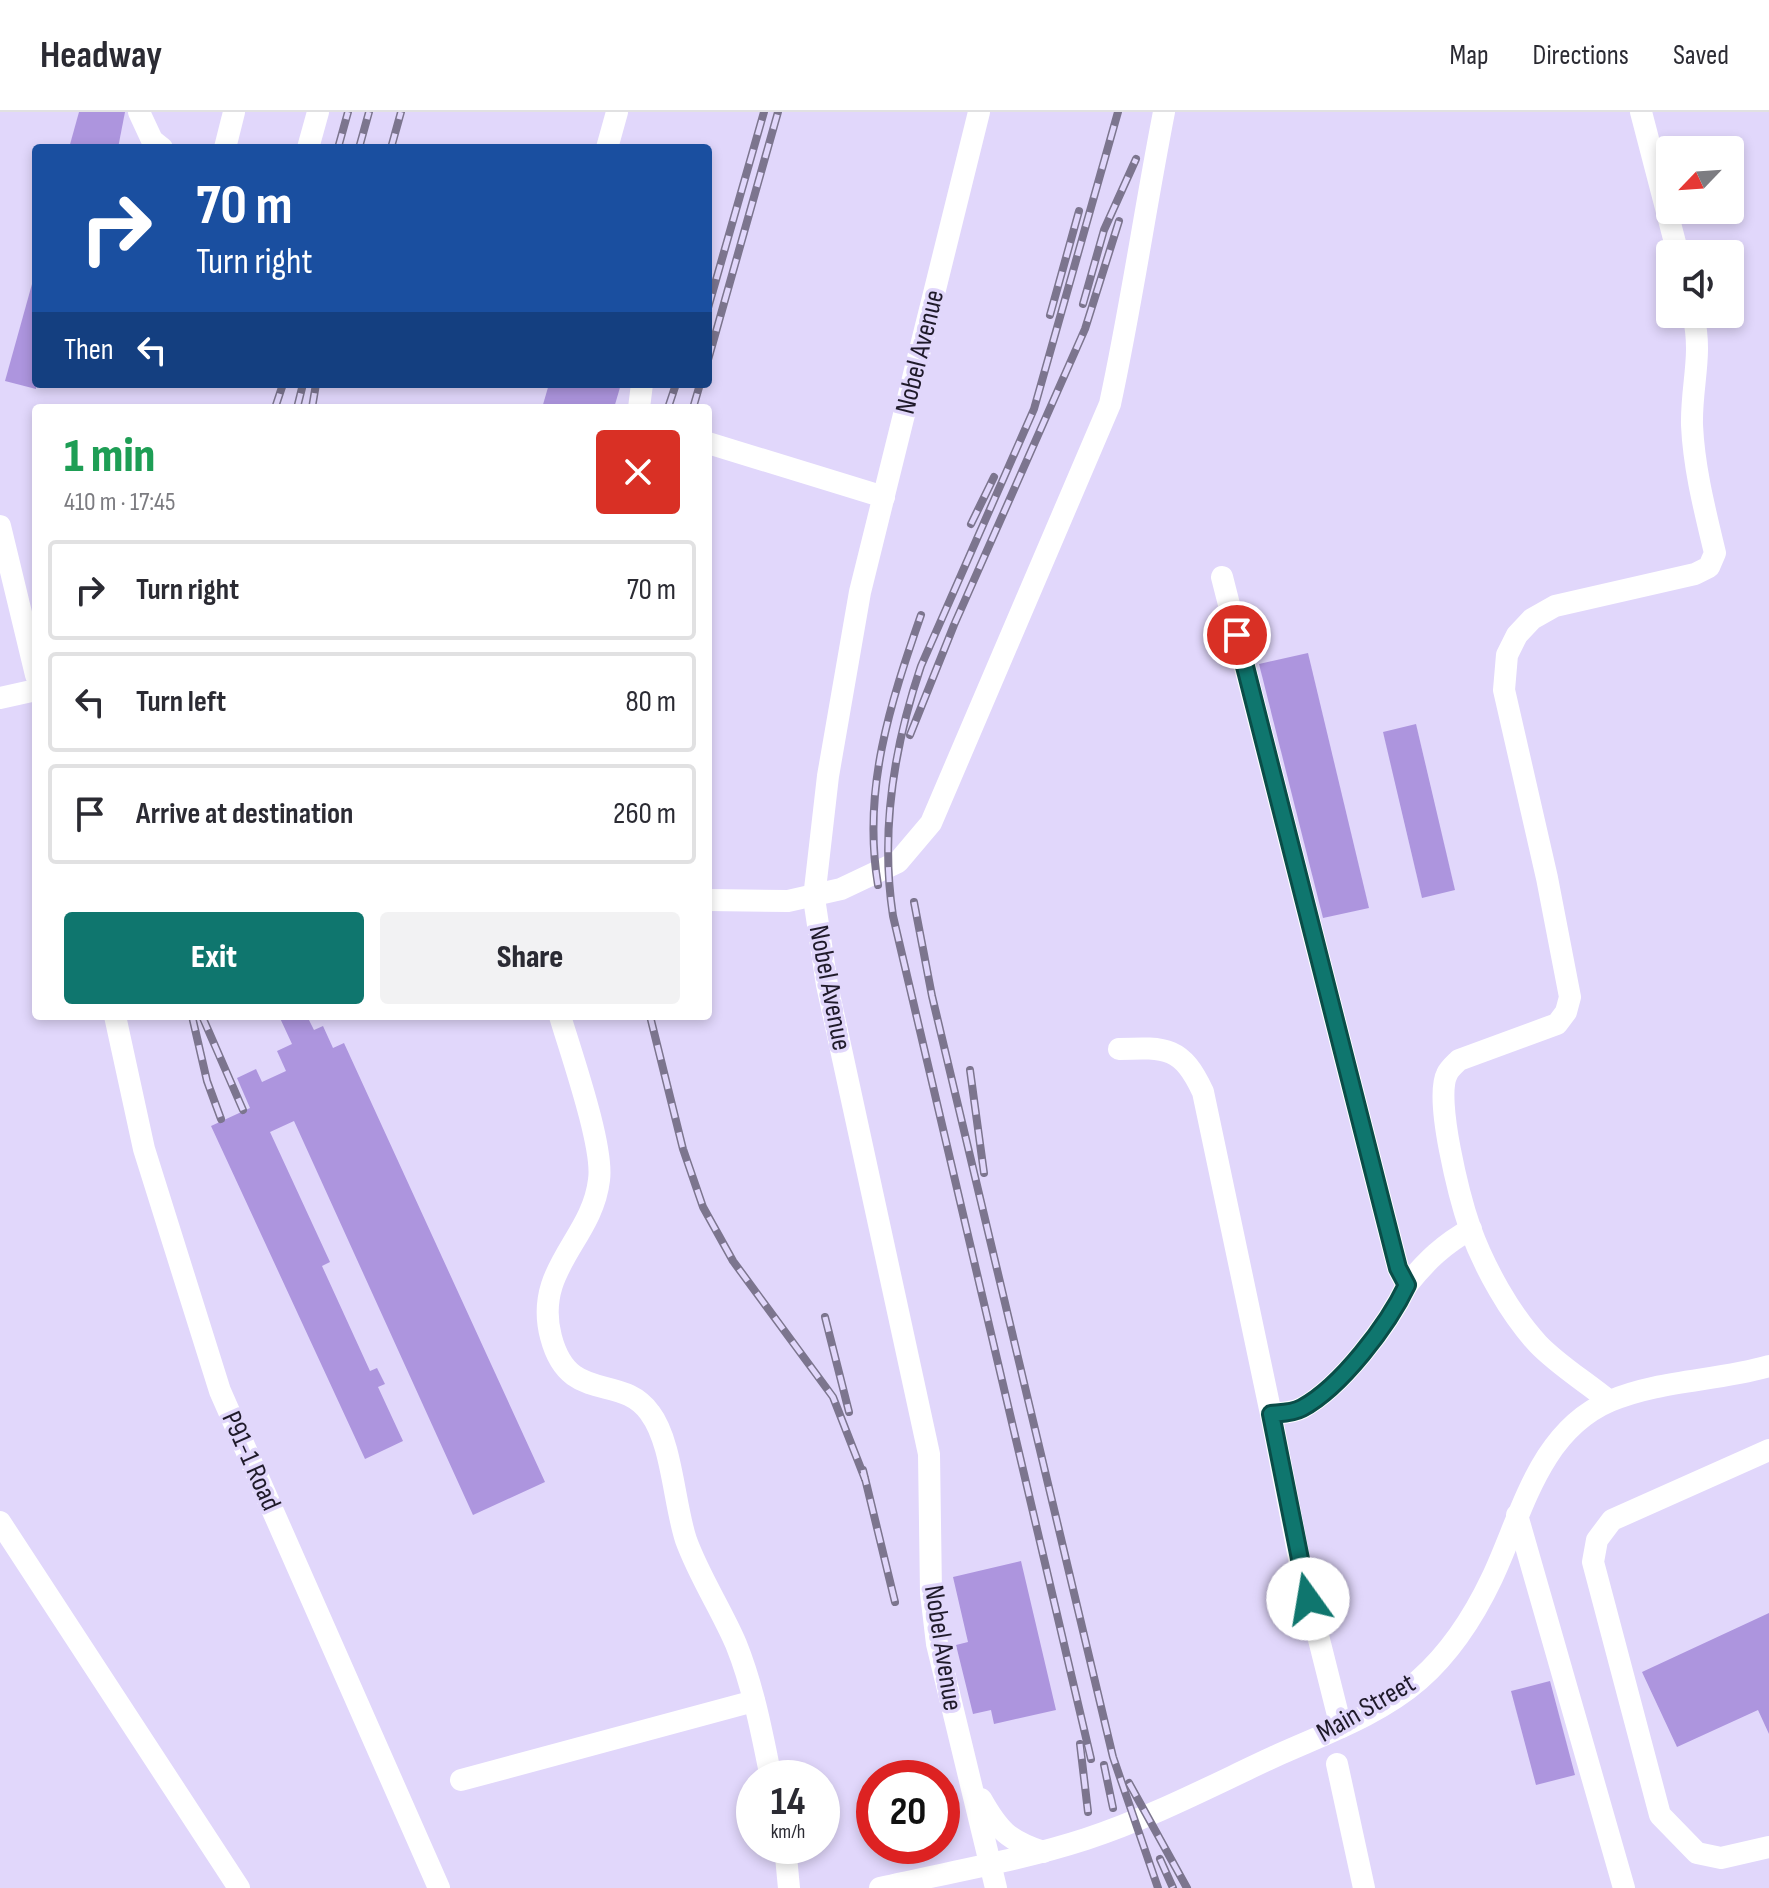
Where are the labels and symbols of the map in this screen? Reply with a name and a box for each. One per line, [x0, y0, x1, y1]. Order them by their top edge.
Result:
north arrow [1656, 136, 1744, 224]
street label: Nobel Avenue [889, 286, 951, 418]
pin [1203, 601, 1271, 669]
street label: Nobel Avenue [802, 923, 858, 1053]
street label: P91-1 Road [215, 1406, 287, 1516]
position arrow [1266, 1557, 1350, 1641]
street label: Nobel Avenue [917, 1583, 969, 1713]
street label: Main Street [1311, 1667, 1421, 1749]
speed limit sign: 20 [856, 1760, 960, 1864]

